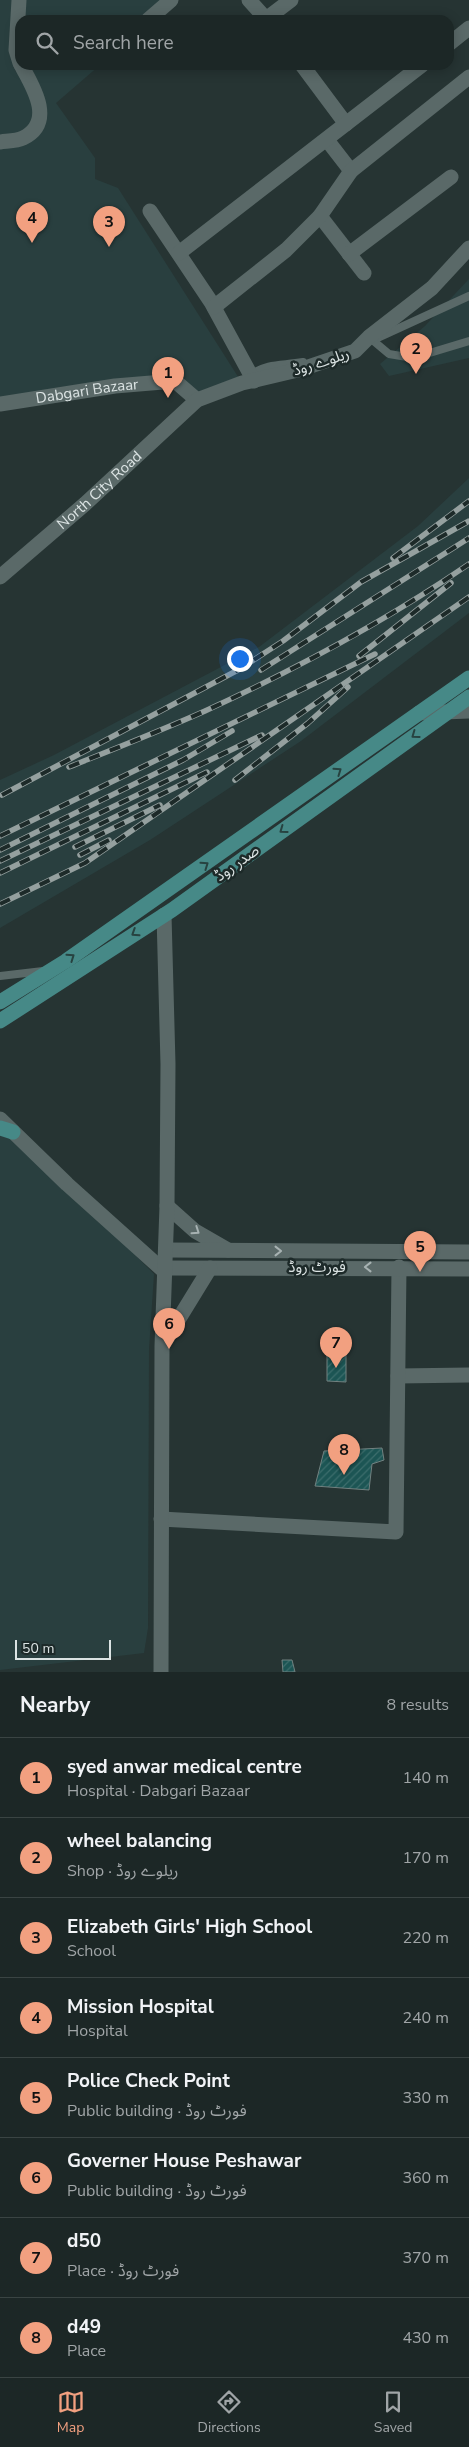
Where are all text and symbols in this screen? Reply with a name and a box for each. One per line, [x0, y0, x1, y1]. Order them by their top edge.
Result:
search box [15, 15, 454, 70]
icon: search [33, 29, 61, 57]
text: Search here [73, 30, 174, 56]
pin: 4 [16, 202, 48, 243]
pin: 3 [93, 206, 125, 247]
pin: 2 [400, 333, 432, 374]
street label: ریلوے روڈ [290, 343, 352, 381]
pin: 1 [152, 357, 184, 398]
street label: Dabgari Bazaar [34, 374, 140, 408]
street label: North City Road [53, 446, 146, 534]
your location [227, 646, 253, 672]
one-way arrow [411, 729, 421, 738]
one-way arrow [332, 768, 341, 777]
one-way arrow [279, 824, 289, 833]
street label: صدر روڈ [211, 840, 263, 886]
one-way arrow [199, 862, 208, 871]
one-way arrow [132, 927, 141, 936]
one-way arrow [65, 954, 75, 963]
one-way arrow [190, 1225, 200, 1234]
pin: 5 [404, 1231, 436, 1272]
one-way arrow [274, 1246, 282, 1256]
street label: فورٹ روڈ [288, 1257, 346, 1277]
one-way arrow [364, 1262, 372, 1272]
pin: 6 [153, 1308, 185, 1349]
pin: 7 [320, 1327, 352, 1368]
pin: 8 [328, 1434, 360, 1475]
scale bar [15, 1637, 111, 1660]
text: 50 m [22, 1639, 54, 1658]
text: Nearby [20, 1691, 90, 1719]
text: 8 results [387, 1694, 449, 1716]
text: syed anwar medical centre [67, 1754, 302, 1780]
text: 1 [31, 1767, 41, 1789]
text: 140 m [402, 1767, 449, 1789]
text: Hospital · Dabgari Bazaar [67, 1780, 250, 1802]
text: wheel balancing [67, 1828, 212, 1854]
text: 2 [31, 1847, 41, 1869]
text: 170 m [402, 1847, 449, 1869]
text: Shop · ریلوے روڈ [67, 1860, 178, 1882]
text: Elizabeth Girls' High School [67, 1914, 312, 1940]
text: 3 [31, 1927, 41, 1949]
text: 220 m [402, 1927, 449, 1949]
text: School [67, 1940, 116, 1962]
text: Mission Hospital [67, 1994, 214, 2020]
text: 4 [31, 2007, 41, 2029]
text: 240 m [402, 2007, 449, 2029]
text: Hospital [67, 2020, 128, 2042]
text: Police Check Point [67, 2068, 230, 2094]
text: 5 [31, 2087, 41, 2109]
text: 330 m [402, 2087, 449, 2109]
text: Public building · فورٹ روڈ [67, 2100, 247, 2122]
text: Governer House Peshawar [67, 2148, 301, 2174]
text: 6 [31, 2167, 41, 2189]
text: 360 m [402, 2167, 449, 2189]
text: Public building · فورٹ روڈ [67, 2180, 247, 2202]
text: d50 [67, 2228, 101, 2254]
text: 7 [31, 2247, 41, 2269]
text: 370 m [402, 2247, 449, 2269]
text: Place · فورٹ روڈ [67, 2260, 179, 2282]
text: d49 [67, 2314, 101, 2340]
text: 8 [31, 2327, 41, 2349]
text: 430 m [402, 2327, 449, 2349]
text: Place [67, 2340, 106, 2362]
tab: Map [57, 2388, 85, 2437]
tab: Directions [198, 2388, 261, 2437]
tab: Saved [374, 2388, 412, 2437]

